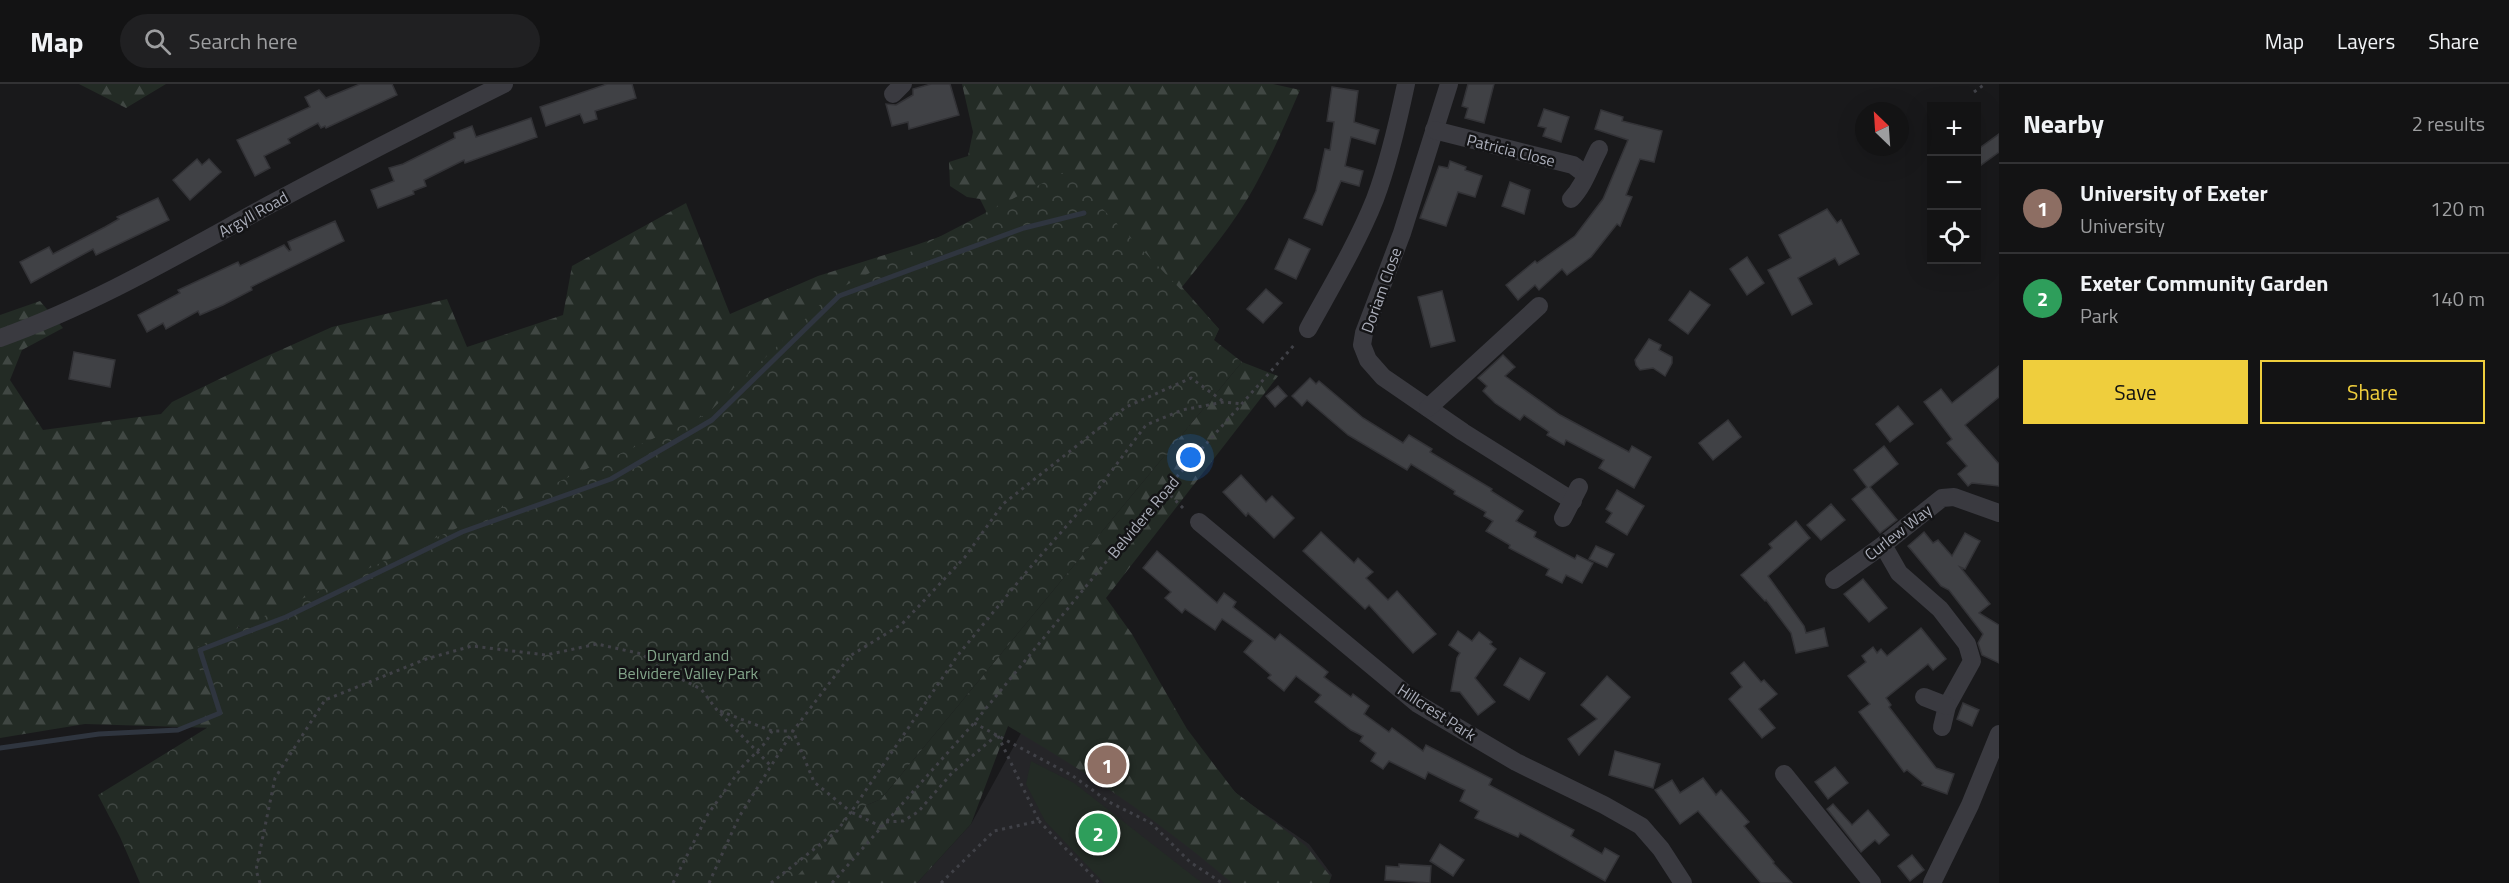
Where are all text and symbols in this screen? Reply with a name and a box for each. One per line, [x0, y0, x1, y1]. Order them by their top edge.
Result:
search box [120, 14, 540, 68]
text: Map [30, 20, 84, 63]
text: Search here [189, 24, 298, 58]
icon: search [141, 25, 174, 58]
text: Map [2265, 25, 2304, 57]
text: Layers [2337, 25, 2395, 57]
text: Share [2428, 25, 2479, 57]
north arrow [1855, 102, 1909, 156]
map controls [1927, 102, 1981, 264]
button: + [1927, 102, 1981, 156]
text: Nearby [2023, 104, 2104, 143]
text: 2 results [2412, 108, 2485, 139]
street label: Patricia Close [1464, 127, 1558, 173]
button: − [1927, 156, 1981, 210]
text: University of Exeter [2080, 176, 2268, 210]
street label: Argyll Road [214, 185, 292, 243]
text: 1 [2037, 193, 2048, 224]
text: 120 m [2430, 193, 2485, 224]
button: locate [1927, 210, 1981, 264]
text: University [2080, 210, 2165, 241]
street label: Doriam Close [1354, 244, 1408, 336]
text: Exeter Community Garden [2080, 266, 2328, 300]
text: 2 [2037, 283, 2048, 314]
text: 140 m [2430, 283, 2485, 314]
text: Park [2080, 300, 2118, 331]
button: Save [2023, 360, 2248, 424]
button: Share [2260, 360, 2485, 424]
your location [1176, 443, 1205, 472]
street label: Belvidere Road [1101, 471, 1185, 563]
street label: Curlew Way [1859, 498, 1937, 566]
park label: Duryard and Belvidere Valley Park [618, 643, 759, 685]
street label: Hillcrest Park [1393, 678, 1481, 747]
pin: 1 [1088, 742, 1126, 788]
pin: 2 [1078, 810, 1118, 855]

